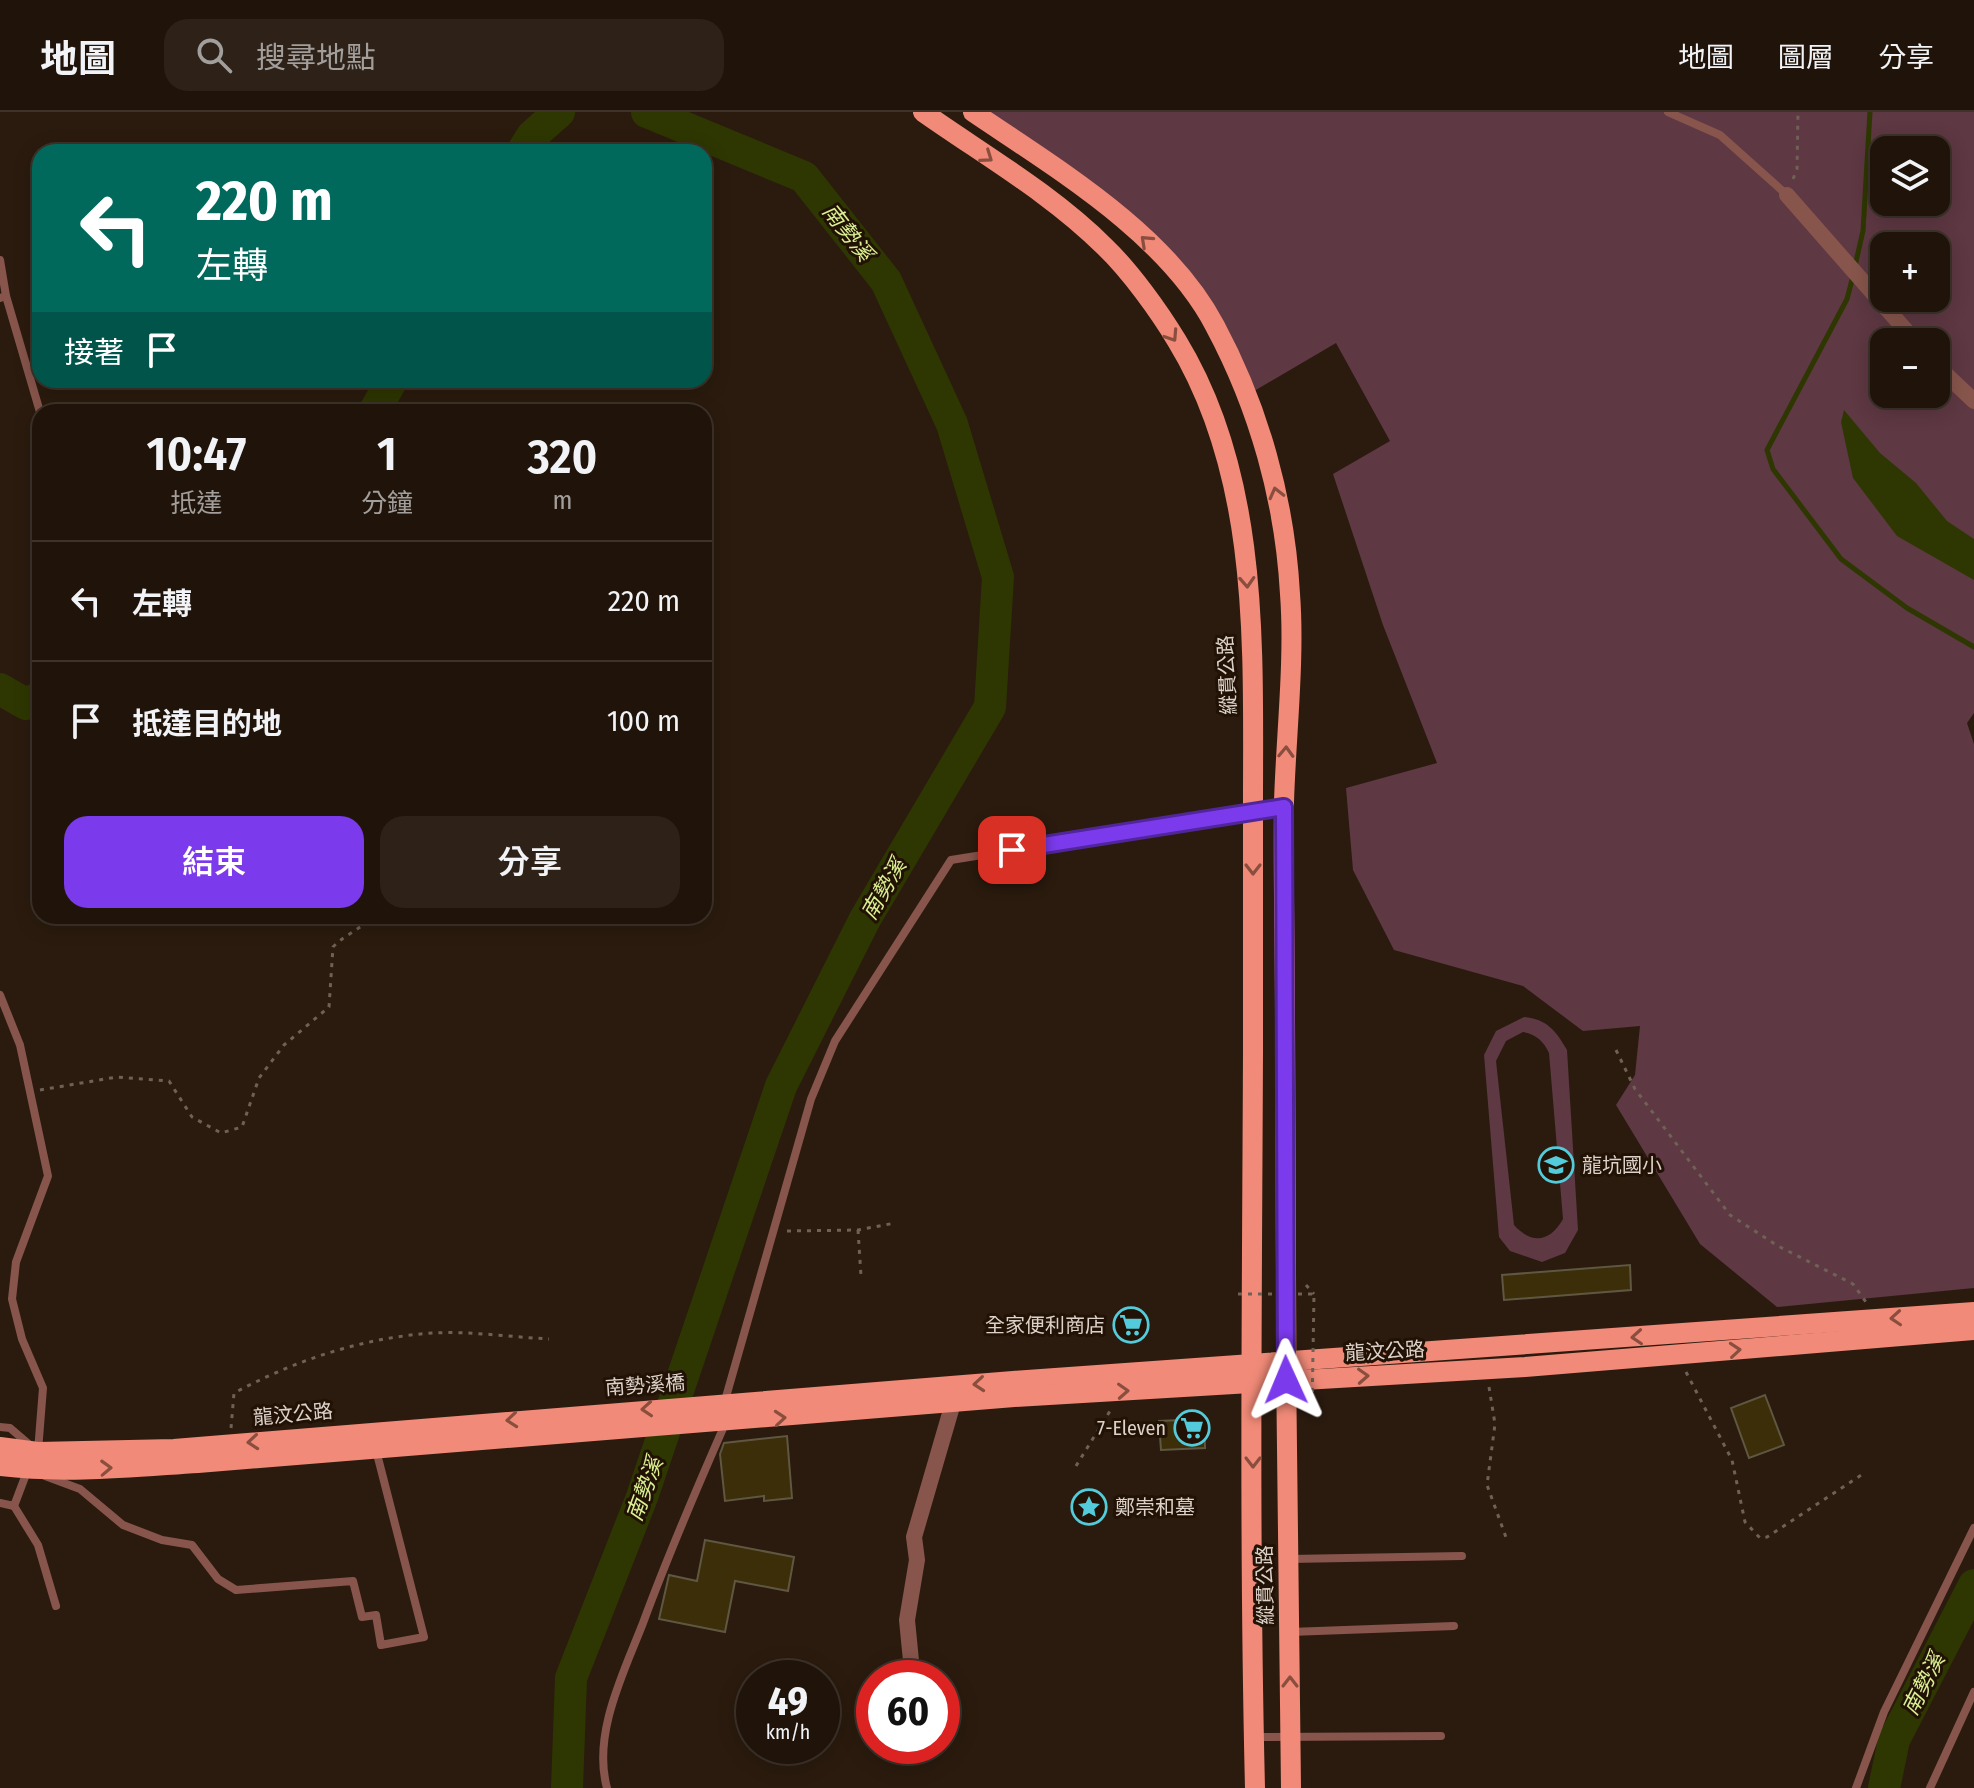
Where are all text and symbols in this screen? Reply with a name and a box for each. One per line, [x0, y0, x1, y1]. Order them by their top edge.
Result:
search box [164, 19, 724, 91]
icon: search [192, 33, 236, 77]
text: 地圖 [40, 36, 116, 82]
text: 搜尋地點 [256, 40, 376, 76]
text: 地圖 [1678, 41, 1734, 74]
text: 圖層 [1778, 41, 1834, 74]
text: 分享 [1878, 41, 1934, 74]
map controls [1870, 136, 1950, 408]
button: layers [1870, 136, 1950, 216]
one-way arrow [979, 147, 993, 162]
text: 220 m [196, 168, 333, 235]
icon: left [64, 176, 168, 280]
water label: 南勢溪 [817, 198, 880, 269]
button: + [1870, 232, 1950, 312]
one-way arrow [1141, 237, 1156, 251]
text: 左轉 [196, 244, 268, 288]
one-way arrow [1163, 327, 1178, 341]
icon: arrive [140, 328, 184, 372]
button: − [1870, 328, 1950, 408]
text: 接著 [64, 335, 124, 371]
text: 10:47 [147, 425, 246, 483]
text: 1 [377, 425, 397, 483]
text: 320 [528, 428, 597, 486]
text: m [552, 485, 572, 516]
one-way arrow [1269, 487, 1286, 500]
text: 抵達 [170, 488, 223, 519]
text: 分鐘 [361, 488, 413, 519]
one-way arrow [1238, 576, 1255, 589]
icon: left [64, 579, 108, 623]
text: 220 m [608, 583, 680, 619]
text: 左轉 [132, 586, 192, 622]
street label: 縱貫公路 [1213, 634, 1241, 716]
icon: arrive [64, 699, 108, 743]
text: 100 m [607, 703, 680, 739]
text: 抵達目的地 [132, 706, 282, 742]
one-way arrow [1277, 745, 1295, 758]
button: 結束 [64, 816, 364, 908]
button: 分享 [380, 816, 680, 908]
pin [978, 816, 1046, 884]
icon: arrive [990, 828, 1034, 872]
water label: 南勢溪 [855, 851, 913, 925]
one-way arrow [1244, 863, 1262, 876]
school or university icon: 龍坑國小 [1537, 1146, 1575, 1184]
place label: 龍坑國小 [1582, 1153, 1662, 1177]
supermarket icon: 全家便利商店 [1112, 1306, 1150, 1344]
one-way arrow [1889, 1309, 1902, 1326]
place label: 全家便利商店 [985, 1313, 1105, 1337]
one-way arrow [1630, 1328, 1643, 1345]
street label: 龍汶公路 [1344, 1337, 1426, 1365]
position arrow [1244, 1338, 1328, 1422]
one-way arrow [1729, 1342, 1742, 1359]
one-way arrow [1357, 1368, 1370, 1385]
street label: 南勢溪橋 [604, 1370, 686, 1400]
one-way arrow [972, 1375, 985, 1392]
one-way arrow [1117, 1383, 1130, 1400]
street label: 龍汶公路 [252, 1399, 334, 1429]
one-way arrow [640, 1400, 653, 1417]
supermarket icon: 7-Eleven [1173, 1409, 1211, 1447]
one-way arrow [774, 1410, 787, 1427]
one-way arrow [505, 1411, 518, 1428]
place label: 7-Eleven [1097, 1416, 1166, 1440]
one-way arrow [246, 1433, 259, 1450]
water label: 南勢溪 [620, 1451, 669, 1525]
one-way arrow [1244, 1456, 1262, 1469]
one-way arrow [100, 1460, 113, 1477]
place icon: 鄭崇和墓 [1070, 1488, 1108, 1526]
place label: 鄭崇和墓 [1115, 1495, 1195, 1519]
street label: 縱貫公路 [1252, 1545, 1278, 1625]
water label: 南勢溪 [1896, 1646, 1952, 1720]
speed limit sign: 60 [856, 1660, 960, 1764]
one-way arrow [1281, 1675, 1299, 1688]
text: 49 [768, 1678, 808, 1726]
text: km/h [766, 1720, 810, 1744]

